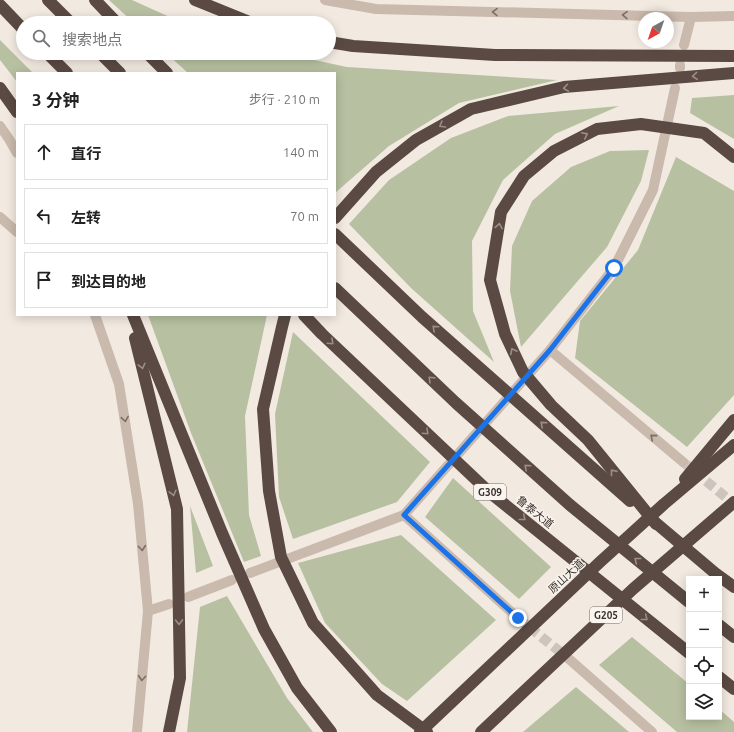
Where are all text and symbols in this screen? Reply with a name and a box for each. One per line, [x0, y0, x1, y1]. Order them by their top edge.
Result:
one-way arrow [492, 8, 498, 16]
one-way arrow [622, 11, 628, 19]
north arrow [638, 12, 674, 48]
search box [16, 16, 336, 60]
icon: search [30, 27, 52, 49]
text: 搜索地点 [62, 31, 122, 48]
one-way arrow [692, 71, 698, 80]
one-way arrow [563, 83, 569, 92]
text: 3 分钟 [32, 90, 80, 109]
text: 步行 · 210 m [249, 92, 320, 106]
one-way arrow [439, 121, 447, 128]
one-way arrow [581, 132, 588, 140]
icon: ahead [33, 141, 55, 163]
text: 直行 [71, 145, 101, 162]
text: 140 m [283, 145, 319, 159]
icon: left [33, 205, 55, 227]
text: 左转 [71, 209, 101, 226]
text: 70 m [290, 209, 319, 223]
one-way arrow [494, 222, 503, 229]
route start [605, 259, 623, 277]
icon: arrive [33, 269, 55, 291]
text: 到达目的地 [71, 273, 146, 290]
one-way arrow [432, 326, 439, 333]
one-way arrow [326, 338, 334, 345]
one-way arrow [510, 348, 518, 355]
one-way arrow [138, 363, 146, 370]
one-way arrow [428, 377, 436, 384]
one-way arrow [120, 416, 129, 422]
one-way arrow [540, 421, 547, 428]
one-way arrow [421, 427, 429, 435]
one-way arrow [651, 434, 658, 441]
one-way arrow [524, 464, 532, 471]
one-way arrow [611, 469, 618, 476]
road number: G309 [474, 484, 506, 500]
one-way arrow [169, 490, 177, 496]
street label: 鲁泰大道 [514, 493, 556, 531]
one-way arrow [518, 514, 525, 521]
one-way arrow [138, 545, 147, 551]
street label: 原山大道 [546, 557, 586, 595]
one-way arrow [634, 557, 641, 564]
map controls [686, 576, 722, 720]
button: + [686, 576, 722, 612]
road number: G205 [590, 607, 622, 623]
route end [509, 609, 527, 627]
button: − [686, 612, 722, 648]
one-way arrow [641, 613, 648, 620]
one-way arrow [175, 619, 183, 625]
button: locate [686, 648, 722, 684]
one-way arrow [138, 675, 147, 681]
button: layers [686, 684, 722, 720]

